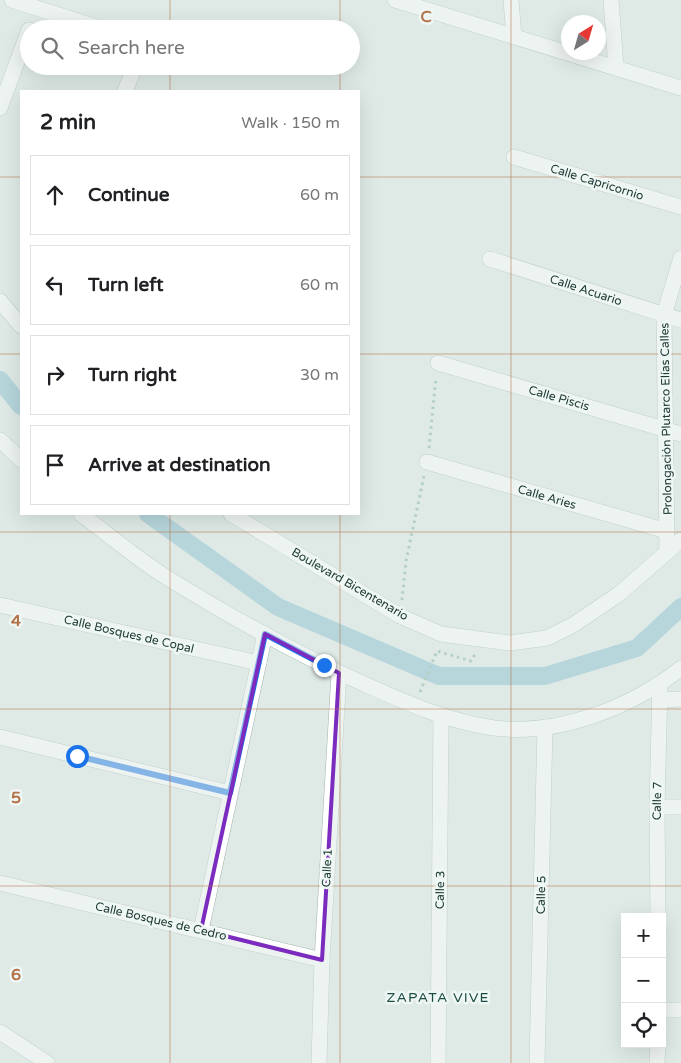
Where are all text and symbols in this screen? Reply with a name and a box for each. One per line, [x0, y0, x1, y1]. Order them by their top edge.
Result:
text: C [420, 7, 432, 27]
north arrow [561, 15, 606, 60]
search box [20, 20, 360, 75]
icon: search [38, 34, 66, 62]
text: Search here [78, 37, 185, 59]
text: 2 min [40, 110, 96, 135]
text: Walk · 150 m [241, 113, 340, 133]
street label: Calle Capricornio [549, 161, 645, 203]
icon: ahead [41, 181, 69, 209]
text: Continue [88, 184, 170, 206]
text: 60 m [300, 185, 339, 205]
icon: left [41, 271, 69, 299]
street label: Calle Acuario [548, 272, 624, 308]
text: Turn left [88, 274, 164, 296]
text: 60 m [300, 275, 339, 295]
street label: Prolongación Plutarco Elías Calles [657, 322, 675, 515]
icon: right [41, 361, 69, 389]
text: Turn right [88, 364, 176, 386]
text: 30 m [300, 365, 339, 385]
street label: Calle Piscis [527, 383, 591, 413]
icon: arrive [41, 451, 69, 479]
text: Arrive at destination [88, 454, 271, 476]
street label: Calle Aries [516, 482, 578, 512]
street label: Boulevard Bicentenario [289, 545, 411, 623]
text: 4 [11, 611, 21, 631]
street label: Calle Bosques de Copal [63, 612, 195, 656]
route end [313, 654, 336, 677]
route start [66, 745, 89, 768]
street label: Calle 7 [650, 782, 664, 820]
text: 5 [11, 788, 21, 808]
street label: Calle 1 [319, 848, 335, 888]
street label: Calle 3 [433, 871, 447, 909]
street label: Calle 5 [534, 876, 548, 914]
street label: Calle Bosques de Cedro [94, 899, 228, 943]
map controls [621, 913, 666, 1048]
button: + [621, 913, 666, 958]
button: − [621, 958, 666, 1003]
text: 6 [11, 965, 21, 985]
district label: ZAPATA VIVE [387, 989, 489, 1006]
button: locate [621, 1003, 666, 1048]

